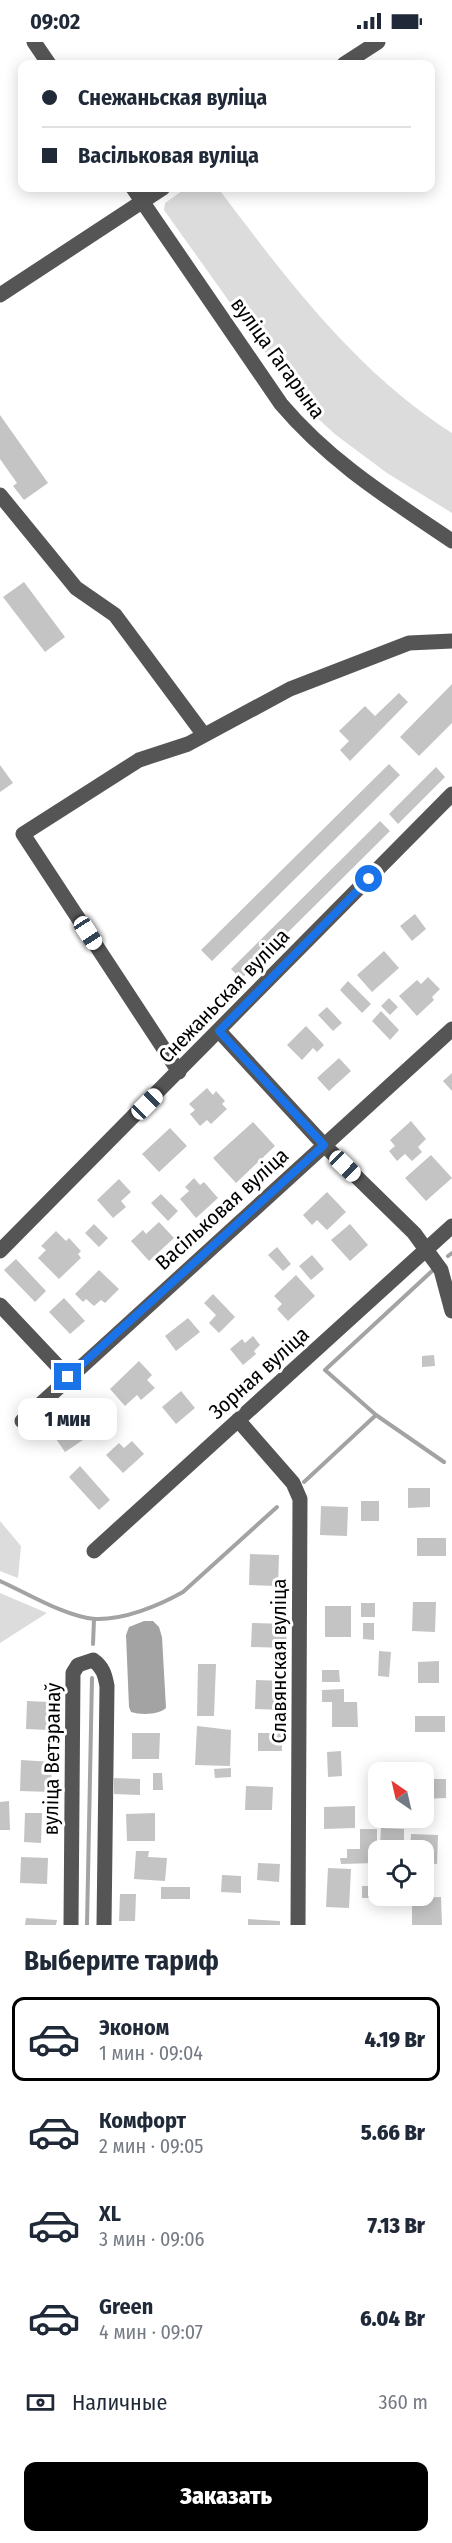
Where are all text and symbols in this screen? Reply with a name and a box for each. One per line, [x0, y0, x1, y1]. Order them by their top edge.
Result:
text: 09:02 [30, 8, 80, 35]
text: Снежаньская вуліца [78, 84, 267, 111]
text: Васільковая вуліца [78, 142, 259, 169]
street label: вуліца Гагарына [225, 292, 331, 424]
route start [355, 865, 382, 892]
car [71, 913, 105, 953]
street label: Снежаньская вуліца [153, 923, 295, 1069]
car [128, 1085, 166, 1123]
street label: Васільковая вуліца [150, 1142, 294, 1276]
car [326, 1147, 364, 1185]
street label: Зорная вуліца [204, 1321, 314, 1425]
route end [54, 1363, 81, 1390]
callout: 1 мин [19, 1398, 118, 1440]
text: 1 мин [44, 1407, 91, 1431]
street label: Славянская вуліца [266, 1579, 292, 1743]
street label: вуліца Ветэранаў [38, 1682, 66, 1836]
north arrow [368, 1762, 434, 1828]
map controls [368, 1762, 434, 1906]
button: locate [368, 1840, 434, 1906]
text: Выберите тариф [24, 1945, 219, 1977]
icon: car [27, 2012, 81, 2066]
text: Эконом [99, 2014, 169, 2041]
text: 4.19 Br [365, 2026, 425, 2053]
text: 1 мин · 09:04 [99, 2041, 203, 2065]
icon: car [27, 2105, 81, 2159]
text: Комфорт [99, 2107, 186, 2134]
text: 5.66 Br [361, 2119, 425, 2146]
text: 2 мин · 09:05 [99, 2134, 204, 2158]
icon: car [27, 2198, 81, 2252]
text: XL [99, 2200, 121, 2227]
text: 7.13 Br [368, 2212, 425, 2239]
text: 3 мин · 09:06 [99, 2227, 204, 2251]
icon: car [27, 2291, 81, 2345]
text: Green [99, 2293, 153, 2320]
text: 6.04 Br [360, 2305, 425, 2332]
text: 4 мин · 09:07 [99, 2320, 203, 2344]
icon: cash [24, 2386, 57, 2419]
text: Наличные [72, 2389, 167, 2416]
text: 360 m [379, 2390, 428, 2414]
button: Заказать [24, 2462, 428, 2531]

